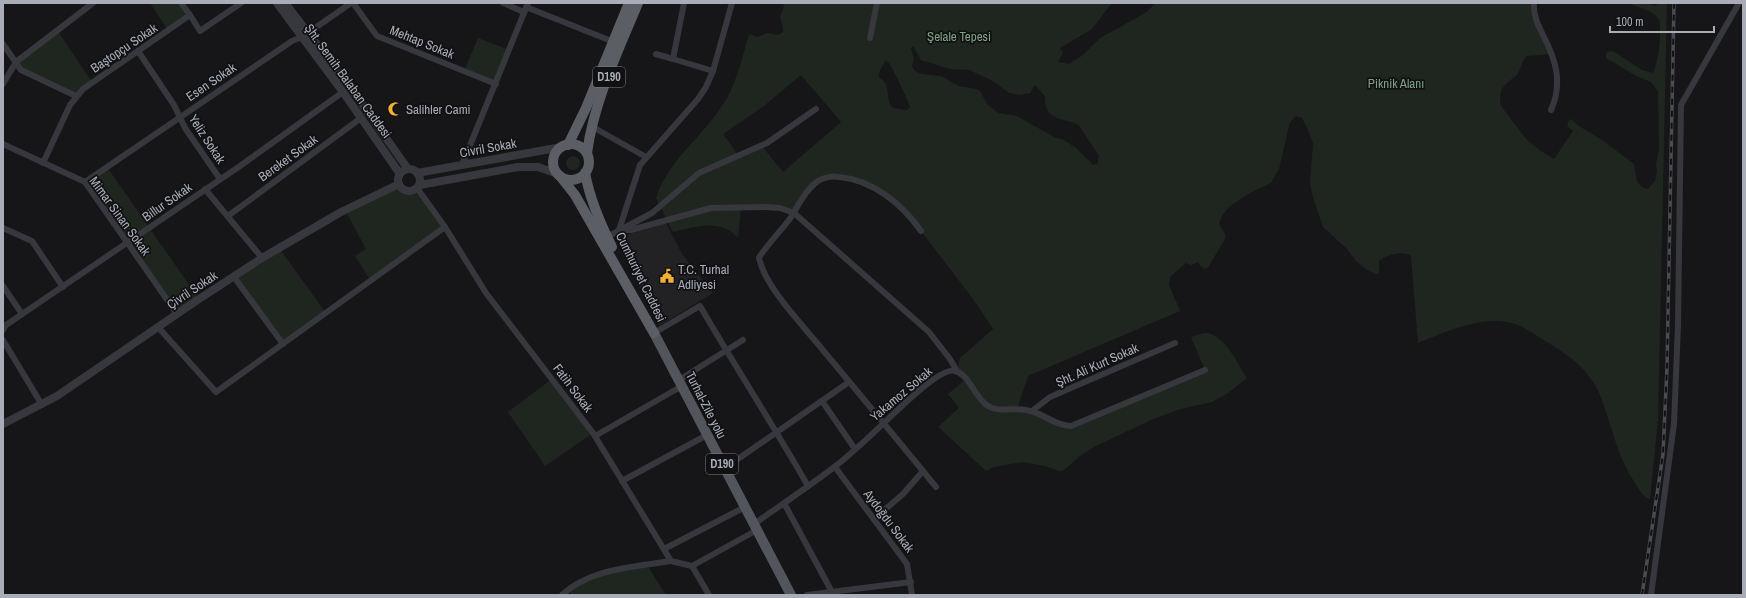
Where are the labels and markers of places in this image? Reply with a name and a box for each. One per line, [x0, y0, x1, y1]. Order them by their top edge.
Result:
mosque icon: Salihler Cami [387, 101, 403, 117]
place label: Salihler Cami [406, 101, 471, 118]
place label: T.C. Turhal Adliyesi [677, 261, 729, 293]
public building icon: T.C. Turhal Adliyesi [659, 268, 675, 284]

